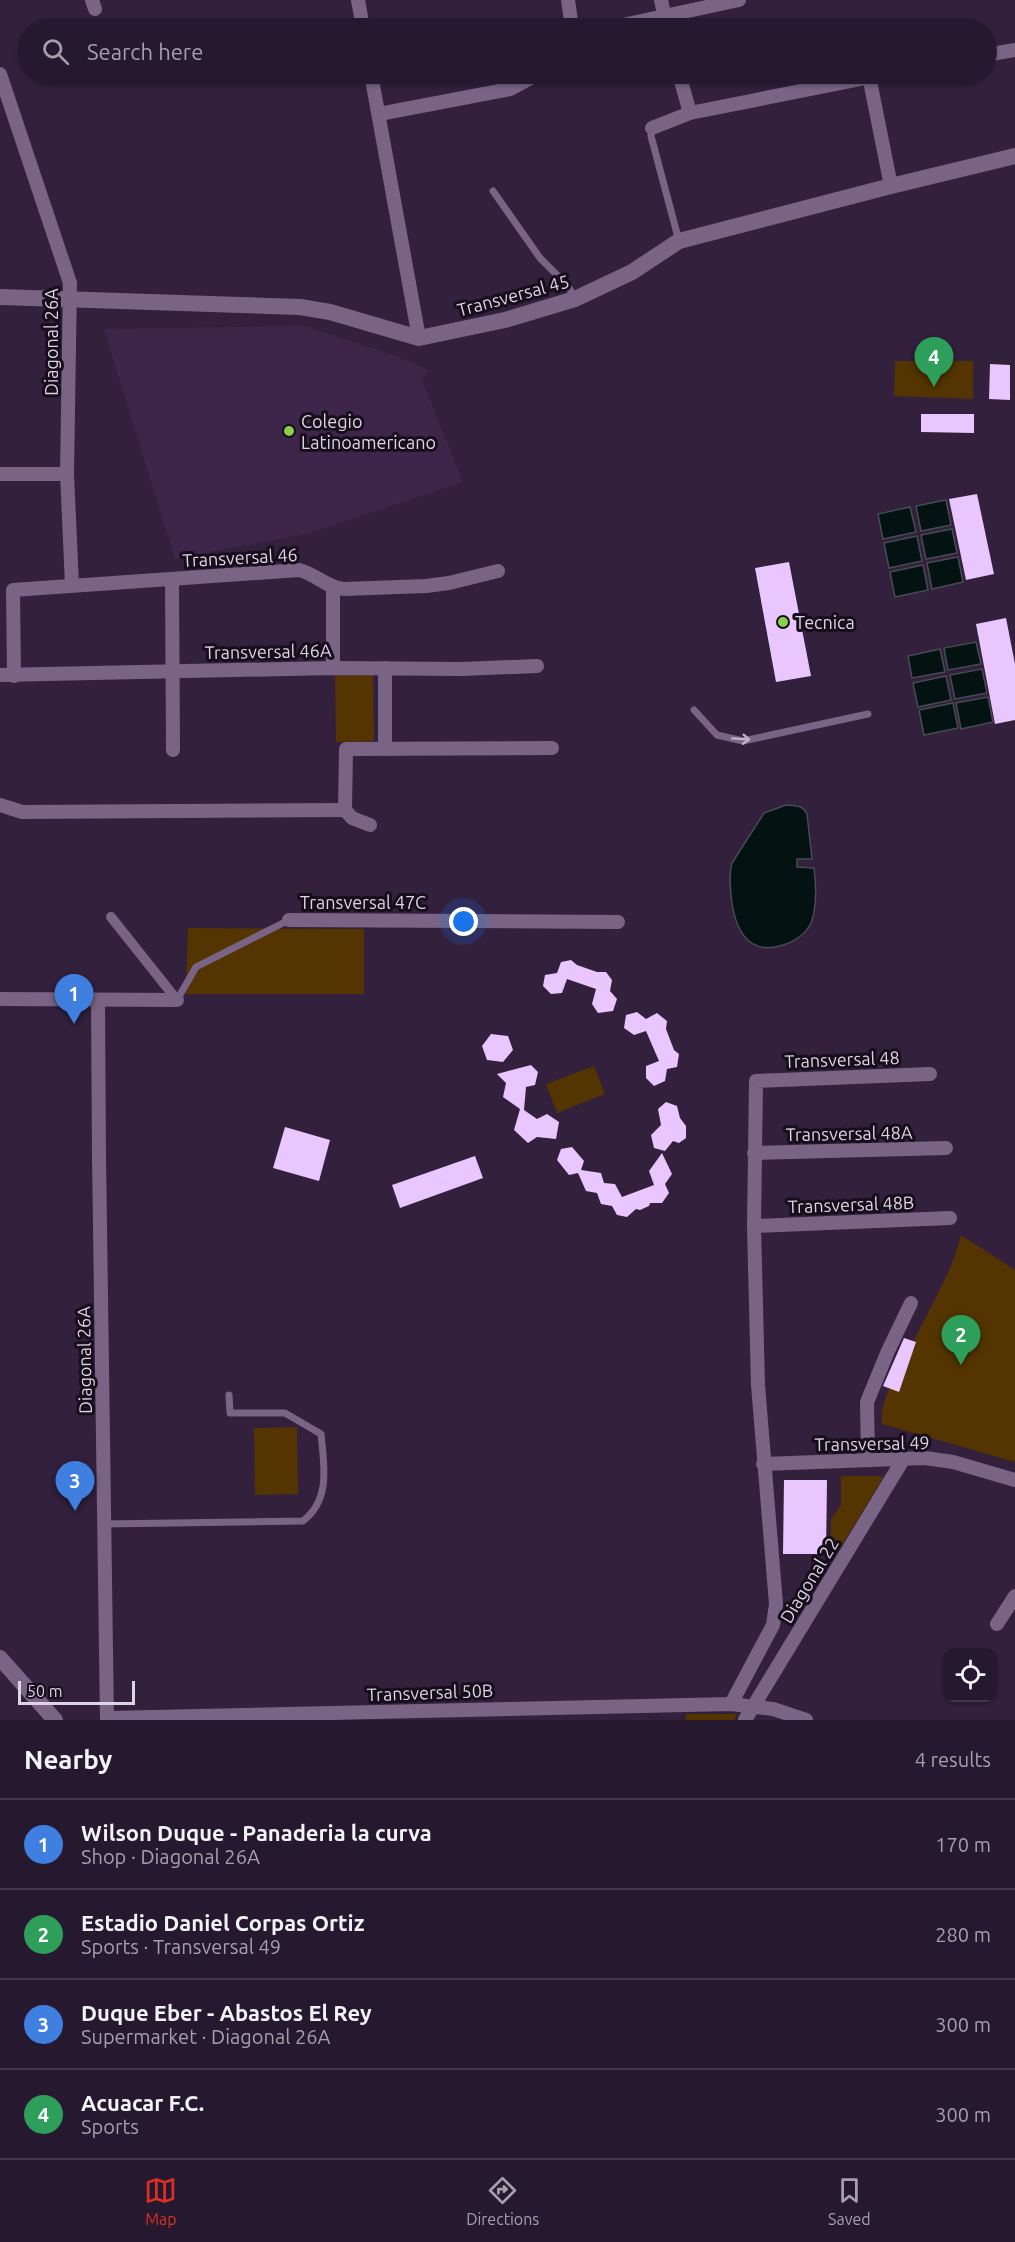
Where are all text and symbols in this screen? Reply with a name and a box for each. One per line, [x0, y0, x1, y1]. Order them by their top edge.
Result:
search box [18, 18, 997, 84]
icon: search [39, 35, 72, 68]
text: Search here [87, 39, 203, 64]
street label: Transversal 45 [455, 270, 571, 320]
street label: Diagonal 26A [41, 288, 61, 396]
pin: 4 [914, 338, 954, 387]
place label: Colegio Latinoamericano [301, 411, 436, 452]
marker: Colegio Latinoamericano [282, 424, 296, 438]
street label: Transversal 46 [182, 544, 298, 570]
place label: Tecnica [795, 612, 855, 632]
marker: Tecnica [776, 615, 790, 629]
street label: Transversal 46A [204, 640, 332, 662]
one-way arrow [731, 734, 750, 745]
street label: Transversal 47C [300, 892, 426, 912]
your location [449, 907, 478, 936]
pin: 1 [54, 974, 94, 1024]
street label: Transversal 48 [784, 1047, 900, 1071]
street label: Transversal 48A [785, 1122, 913, 1144]
street label: Transversal 48B [787, 1192, 915, 1216]
street label: Diagonal 26A [73, 1306, 95, 1414]
pin: 2 [942, 1316, 980, 1365]
street label: Transversal 49 [814, 1432, 930, 1454]
pin: 3 [56, 1462, 94, 1511]
street label: Diagonal 22 [776, 1534, 842, 1626]
map controls [943, 1648, 997, 1702]
button: locate [943, 1648, 997, 1702]
scale bar [18, 1678, 135, 1706]
street label: Transversal 50B [366, 1680, 494, 1704]
text: 50 m [27, 1682, 63, 1700]
text: Nearby [24, 1745, 112, 1774]
text: 4 results [915, 1748, 991, 1771]
text: Wilson Duque - Panaderia la curva [81, 1820, 432, 1845]
text: 1 [38, 1833, 49, 1856]
text: 170 m [935, 1833, 991, 1856]
text: Shop · Diagonal 26A [81, 1845, 260, 1868]
text: Estadio Daniel Corpas Ortiz [81, 1910, 364, 1935]
text: 2 [38, 1923, 49, 1946]
text: 280 m [935, 1923, 991, 1946]
text: Sports · Transversal 49 [81, 1935, 281, 1958]
text: Duque Eber - Abastos El Rey [81, 2000, 372, 2025]
text: 3 [38, 2013, 49, 2036]
text: 300 m [935, 2013, 991, 2036]
text: Supermarket · Diagonal 26A [81, 2025, 331, 2048]
text: Acuacar F.C. [81, 2090, 204, 2115]
text: 4 [38, 2103, 49, 2126]
text: 300 m [935, 2103, 991, 2126]
text: Sports [81, 2115, 139, 2138]
tab: Map [144, 2174, 177, 2228]
tab: Directions [466, 2174, 539, 2228]
tab: Saved [828, 2174, 871, 2228]

